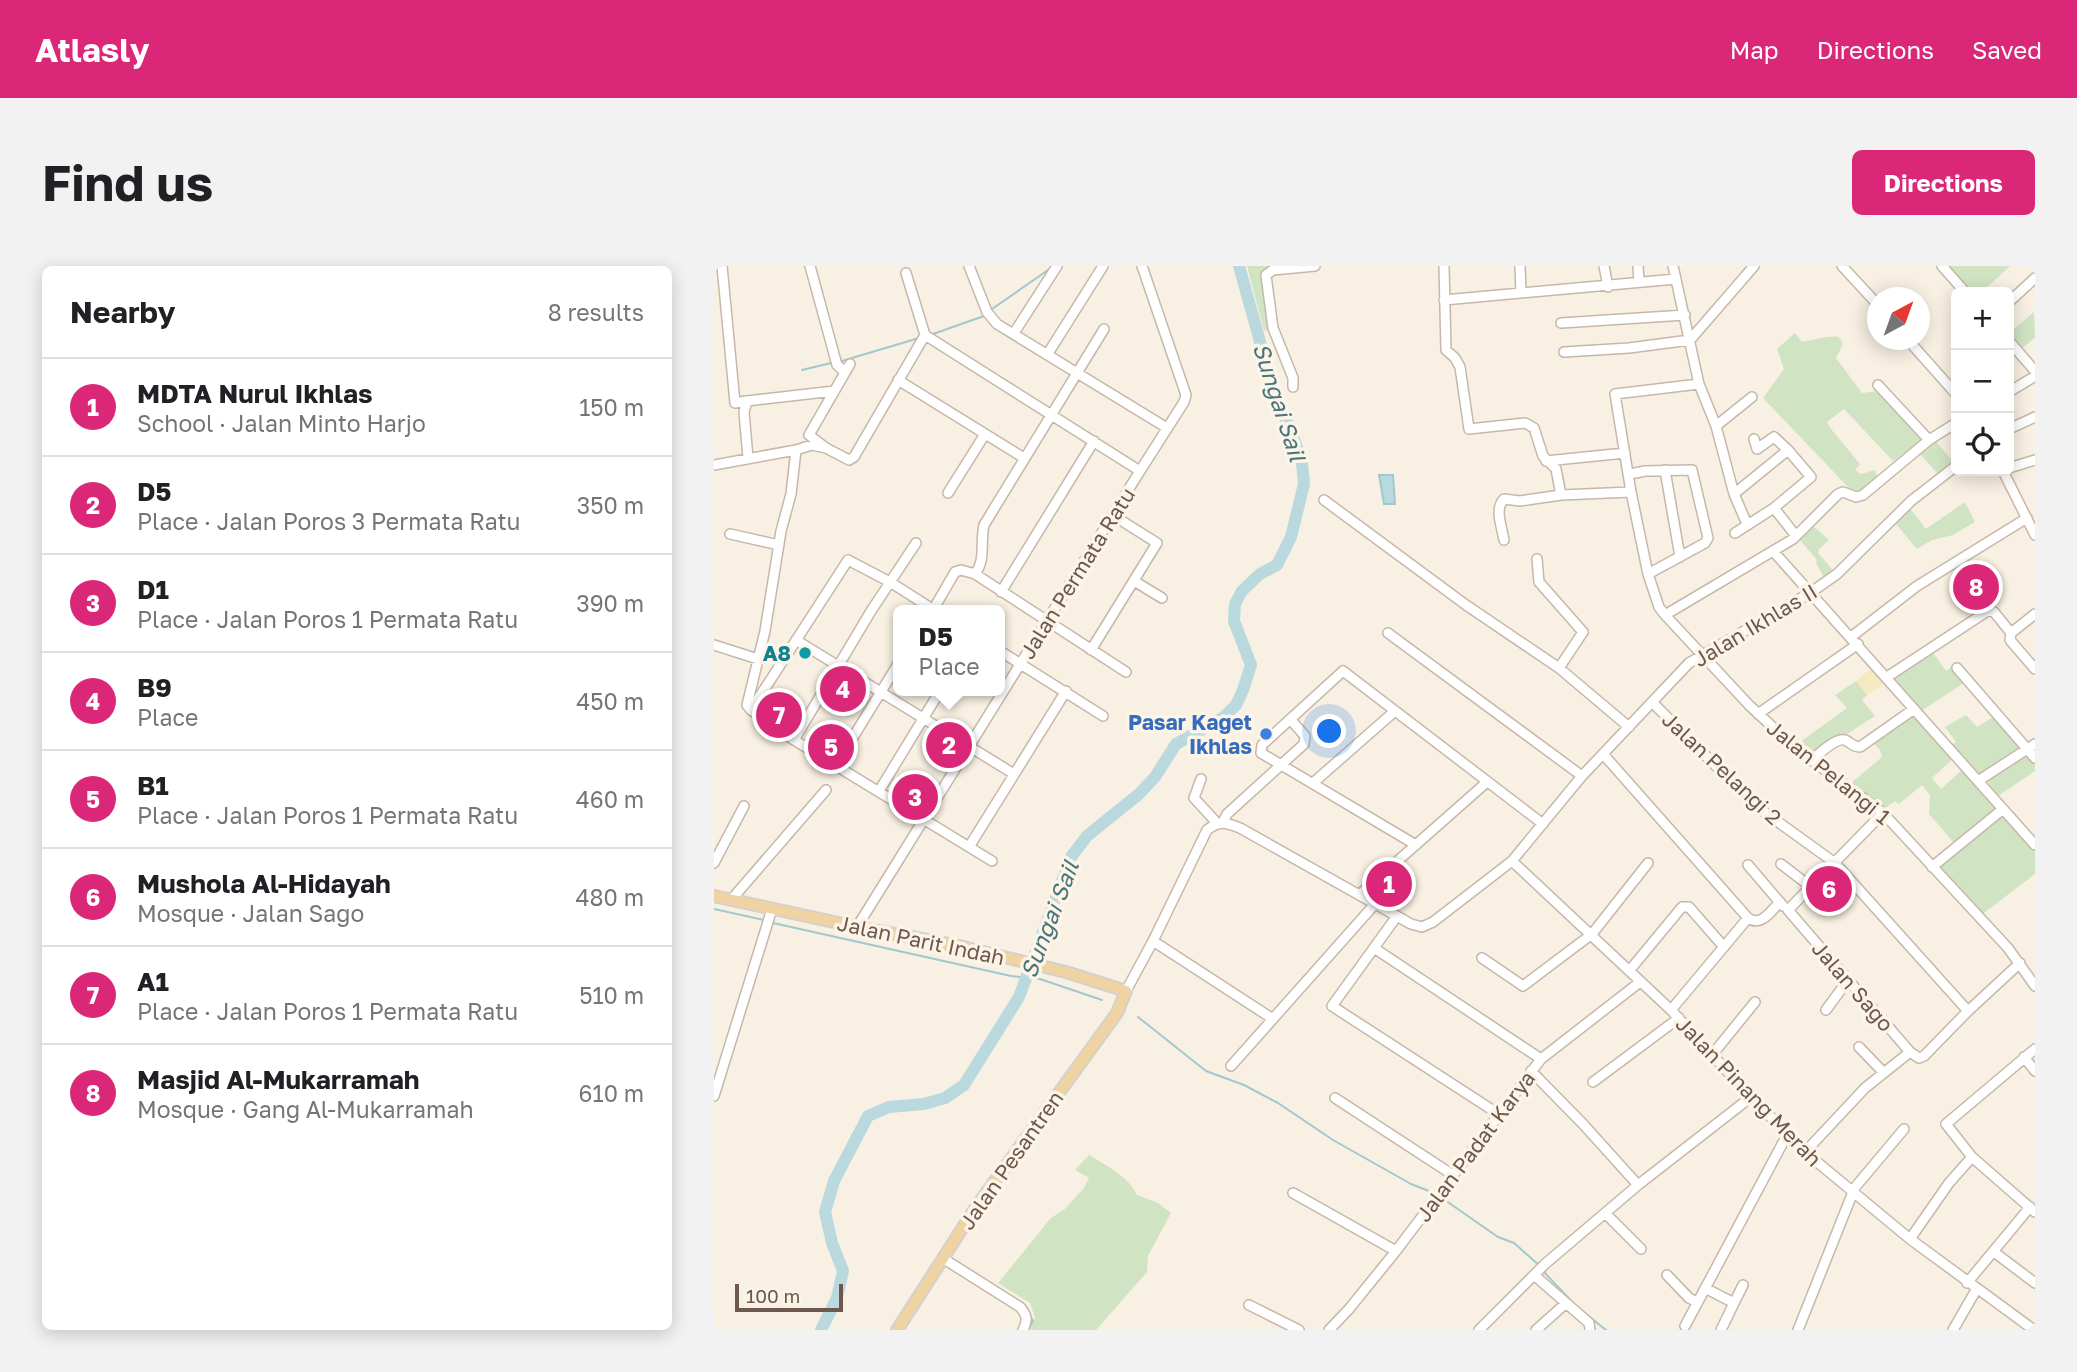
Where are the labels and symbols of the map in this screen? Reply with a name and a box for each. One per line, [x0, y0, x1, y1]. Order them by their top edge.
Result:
north arrow [1867, 287, 1930, 350]
water label: Sungai Sail [1248, 339, 1313, 466]
street label: Jalan Permata Ratu [1014, 483, 1140, 663]
pin: 8 [1953, 561, 1999, 613]
street label: Jalan Ikhlas II [1688, 578, 1822, 672]
place label: A8 [763, 640, 791, 666]
marker: A8 [797, 645, 813, 661]
pin: 4 [820, 663, 866, 715]
pin: 7 [756, 689, 802, 741]
street label: Jalan Pelangi 2 [1657, 706, 1787, 830]
place label: Pasar Kaget Ikhlas [1128, 709, 1252, 759]
your location [1312, 714, 1346, 748]
street label: Jalan Pelangi 1 [1762, 714, 1896, 830]
pin: 2 [926, 719, 972, 771]
pin: 5 [808, 721, 854, 773]
marker: Pasar Kaget Ikhlas [1258, 726, 1274, 742]
pin: 3 [892, 771, 938, 823]
water label: Sungai Sail [1014, 855, 1085, 981]
pin: 1 [1366, 858, 1412, 910]
pin: 6 [1806, 863, 1852, 915]
street label: Jalan Parit Indah [835, 910, 1007, 970]
street label: Jalan Sago [1807, 936, 1899, 1036]
street label: Jalan Pinang Merah [1671, 1011, 1827, 1171]
street label: Jalan Padat Karya [1410, 1066, 1540, 1226]
street label: Jalan Pesantren [954, 1086, 1068, 1234]
scale bar [735, 1281, 844, 1313]

